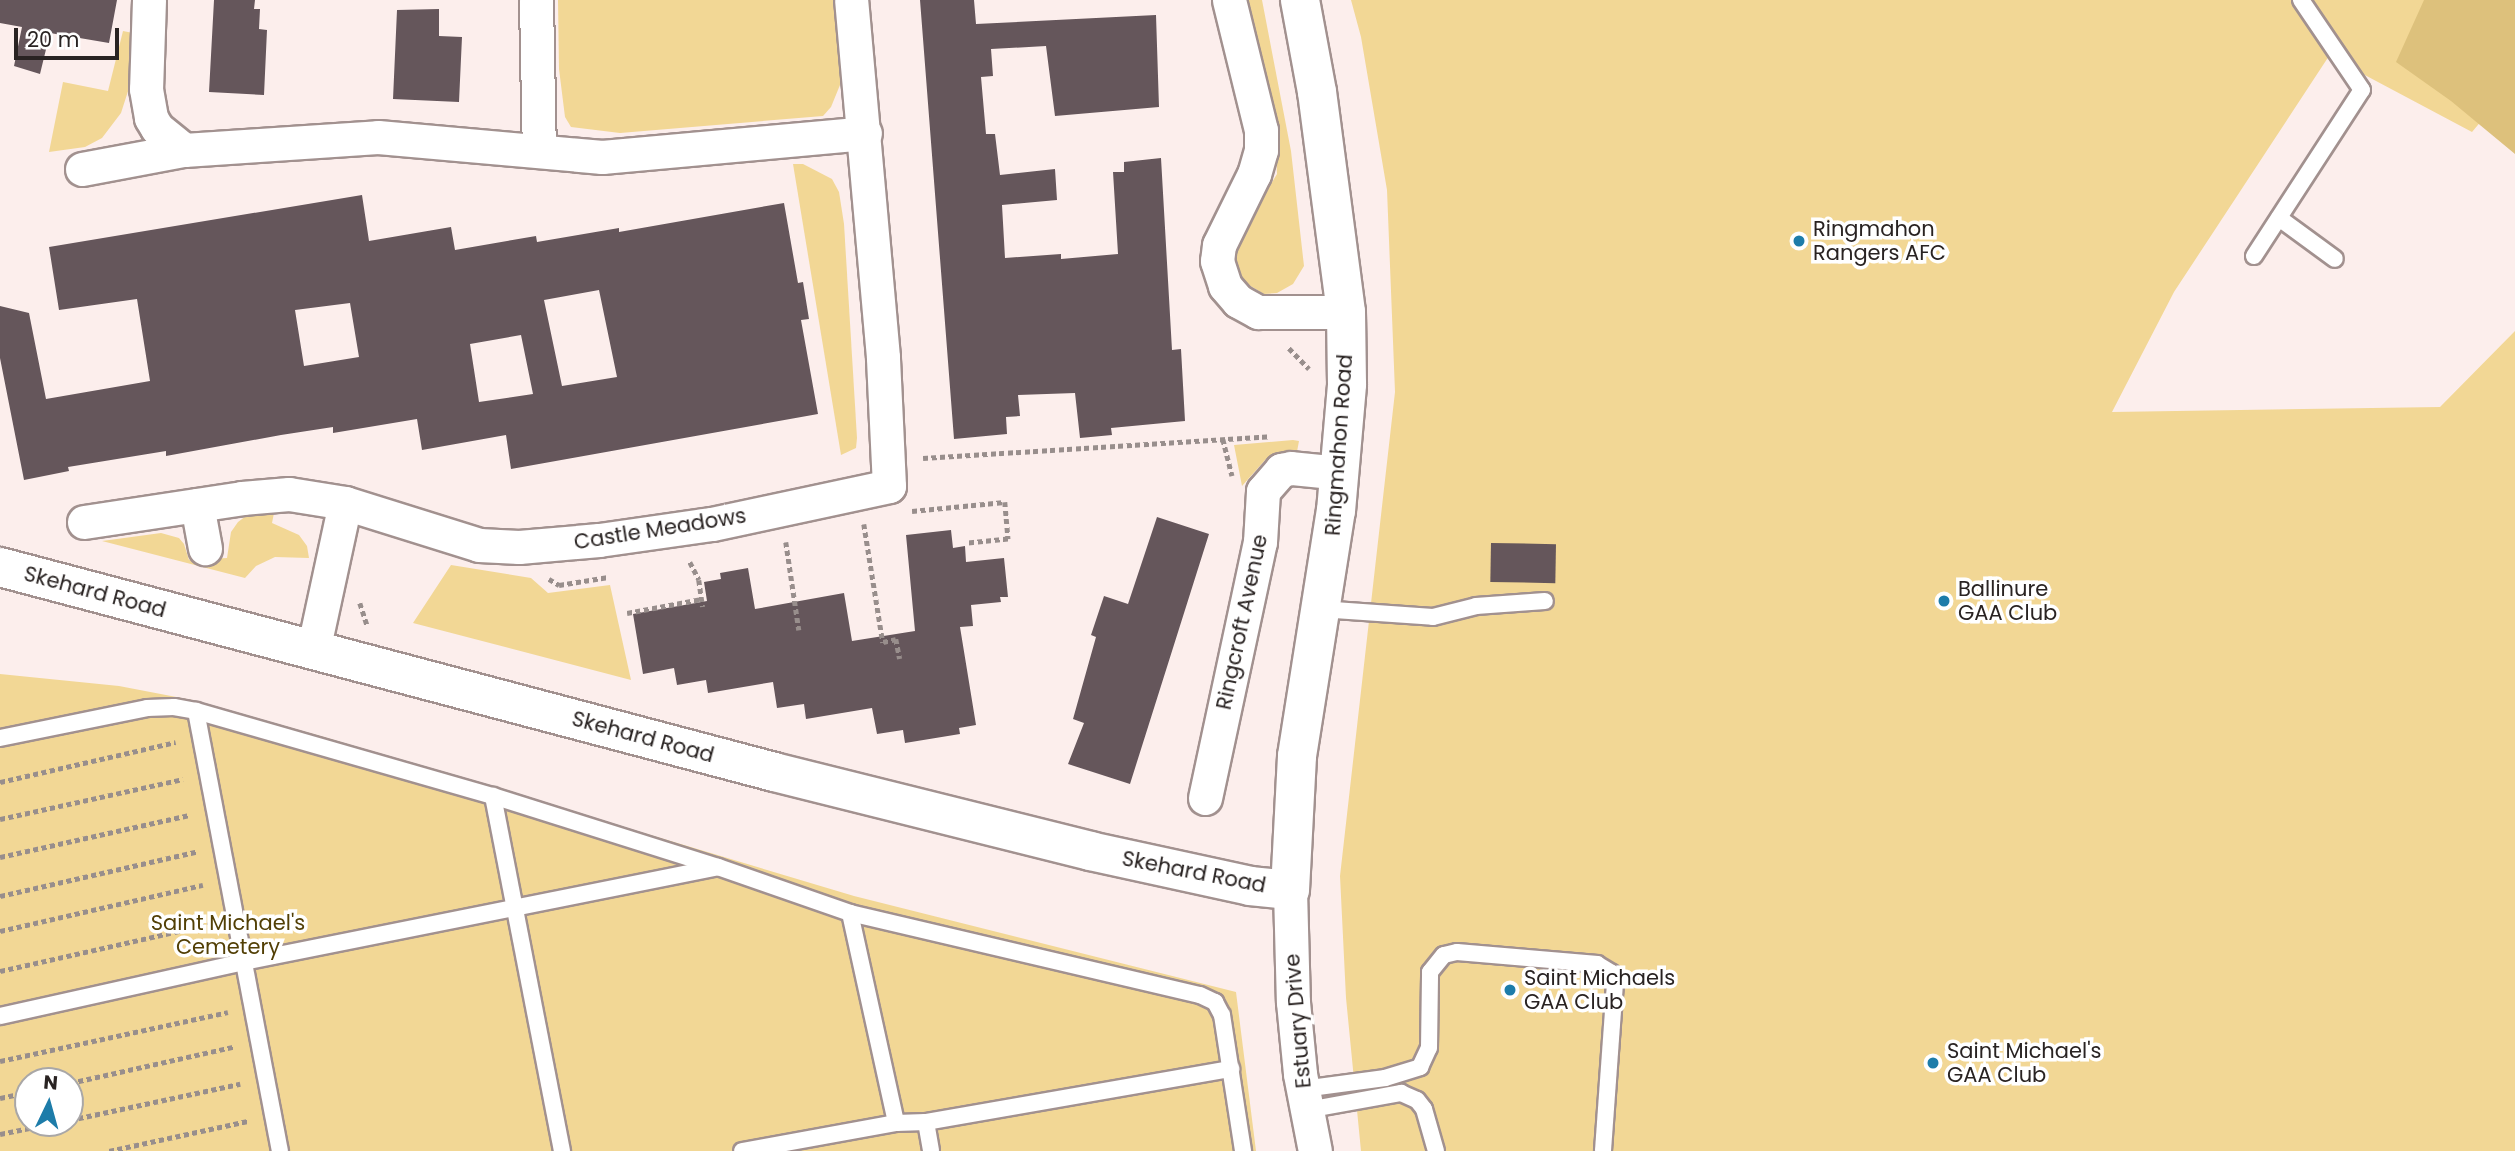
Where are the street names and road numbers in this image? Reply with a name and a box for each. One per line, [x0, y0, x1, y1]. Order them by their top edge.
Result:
street label: Ringmahon Road [1320, 353, 1358, 537]
street label: Castle Meadows [572, 503, 748, 555]
street label: Ringcroft Avenue [1211, 532, 1273, 712]
street label: Skehard Road [21, 561, 169, 623]
street label: Skehard Road [569, 706, 717, 768]
street label: Skehard Road [1120, 846, 1268, 898]
street label: Estuary Drive [1280, 953, 1316, 1089]

